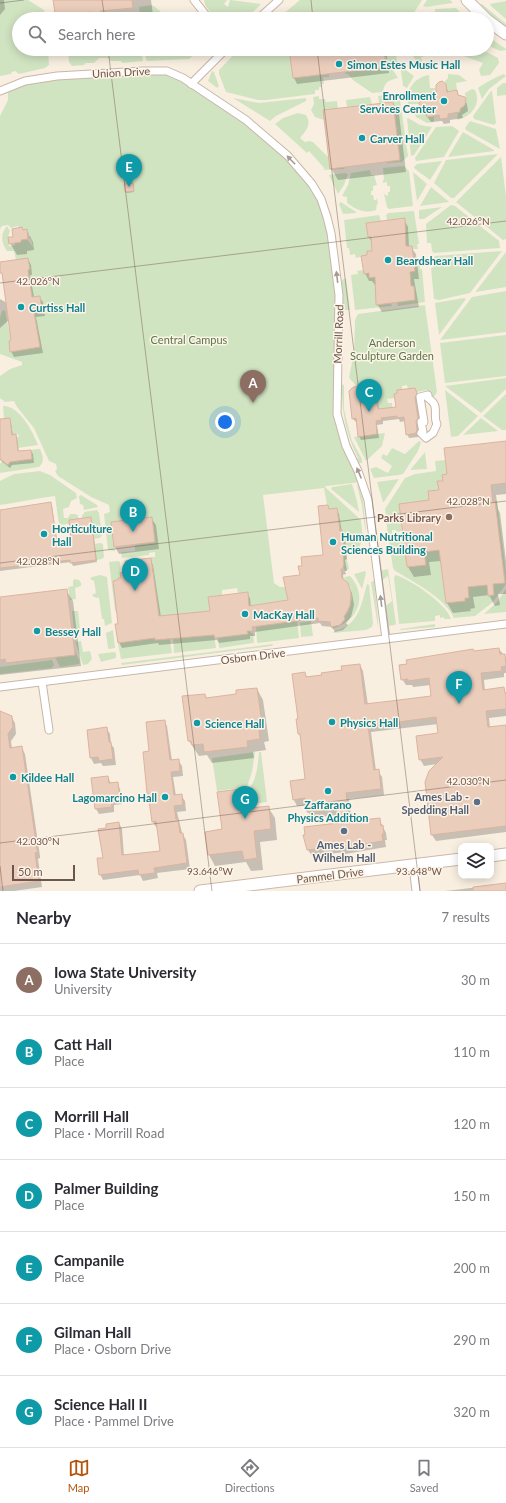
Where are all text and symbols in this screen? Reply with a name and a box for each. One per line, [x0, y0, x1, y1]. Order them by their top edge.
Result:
search box [12, 12, 494, 56]
icon: search [26, 23, 48, 45]
text: Search here [58, 25, 135, 43]
place label: Simon Estes Music Hall [347, 58, 460, 71]
marker: Simon Estes Music Hall [334, 59, 344, 69]
street label: Union Drive [92, 64, 151, 80]
place label: Enrollment Services Center [360, 89, 437, 115]
marker: Enrollment Services Center [439, 96, 449, 106]
place label: Carver Hall [370, 132, 425, 145]
marker: Carver Hall [357, 133, 367, 143]
pin: E [116, 154, 142, 187]
one-way arrow [286, 155, 296, 165]
text: 42.026°N [446, 215, 490, 227]
place label: Beardshear Hall [396, 254, 474, 267]
marker: Beardshear Hall [383, 255, 393, 265]
one-way arrow [334, 271, 340, 283]
text: 42.026°N [16, 275, 60, 287]
place label: Curtiss Hall [29, 301, 86, 314]
marker: Curtiss Hall [16, 302, 26, 312]
street label: Morrill Road [330, 304, 346, 364]
park label: Central Campus [151, 333, 228, 346]
park label: Anderson Sculpture Garden [350, 336, 434, 362]
pin: A [240, 370, 266, 403]
pin: C [356, 379, 382, 412]
your location [215, 412, 235, 432]
one-way arrow [355, 467, 361, 479]
text: 42.028°N [446, 495, 490, 507]
pin: B [120, 499, 146, 532]
place label: Parks Library [377, 511, 441, 524]
marker: Parks Library [444, 512, 454, 522]
place label: Horticulture Hall [52, 522, 112, 548]
marker: Horticulture Hall [39, 529, 49, 539]
place label: Human Nutritional Sciences Building [341, 530, 433, 556]
marker: Human Nutritional Sciences Building [328, 537, 338, 547]
text: 42.028°N [16, 555, 60, 567]
pin: D [122, 558, 148, 591]
one-way arrow [377, 595, 384, 607]
place label: MacKay Hall [253, 608, 315, 621]
marker: MacKay Hall [240, 609, 250, 619]
place label: Bessey Hall [45, 625, 101, 638]
marker: Bessey Hall [32, 626, 42, 636]
street label: Osborn Drive [220, 646, 286, 666]
pin: F [446, 671, 472, 704]
place label: Physics Hall [340, 716, 399, 729]
place label: Science Hall [205, 717, 265, 730]
marker: Physics Hall [327, 717, 337, 727]
marker: Science Hall [192, 718, 202, 728]
place label: Kildee Hall [21, 771, 74, 784]
marker: Kildee Hall [8, 772, 18, 782]
text: 42.030°N [446, 775, 490, 787]
pin: G [232, 786, 258, 819]
marker: Zaffarano Physics Addition [323, 786, 333, 796]
place label: Ames Lab - Spedding Hall [402, 790, 469, 816]
place label: Lagomarcino Hall [72, 791, 157, 804]
marker: Lagomarcino Hall [160, 792, 170, 802]
marker: Ames Lab - Spedding Hall [472, 797, 482, 807]
place label: Zaffarano Physics Addition [287, 798, 369, 824]
marker: Ames Lab - Wilhelm Hall [339, 826, 349, 836]
text: 42.030°N [16, 835, 60, 847]
place label: Ames Lab - Wilhelm Hall [312, 838, 376, 864]
map controls [458, 843, 494, 879]
button: layers [458, 843, 494, 879]
scale bar [12, 863, 75, 882]
street label: Pammel Drive [296, 864, 364, 886]
text: 50 m [18, 865, 43, 878]
text: 93.646°W [187, 865, 234, 877]
text: 93.648°W [396, 865, 443, 877]
text: Nearby [16, 907, 71, 928]
text: 7 results [442, 909, 490, 925]
text: Iowa State University [54, 963, 196, 981]
text: A [24, 972, 34, 988]
text: 30 m [461, 972, 490, 988]
text: University [54, 981, 112, 997]
text: Catt Hall [54, 1035, 112, 1053]
text: B [25, 1044, 33, 1060]
text: 110 m [453, 1044, 490, 1060]
text: Place [54, 1053, 84, 1069]
text: Morrill Hall [54, 1107, 129, 1125]
text: C [25, 1116, 33, 1132]
text: 120 m [453, 1116, 490, 1132]
text: Place · Morrill Road [54, 1125, 164, 1141]
text: Palmer Building [54, 1179, 158, 1197]
text: D [24, 1188, 34, 1204]
text: 150 m [453, 1188, 490, 1204]
text: Place [54, 1197, 84, 1213]
text: Campanile [54, 1251, 124, 1269]
text: E [25, 1260, 33, 1276]
text: 200 m [453, 1260, 490, 1276]
text: Place [54, 1269, 84, 1285]
text: Gilman Hall [54, 1323, 131, 1341]
text: F [25, 1332, 33, 1348]
text: 290 m [453, 1332, 490, 1348]
text: Place · Osborn Drive [54, 1341, 171, 1357]
text: Science Hall II [54, 1395, 147, 1413]
text: G [24, 1404, 34, 1420]
text: 320 m [453, 1404, 490, 1420]
text: Place · Pammel Drive [54, 1413, 174, 1429]
tab: Map [68, 1457, 90, 1494]
tab: Directions [225, 1457, 274, 1494]
tab: Saved [410, 1457, 438, 1494]

